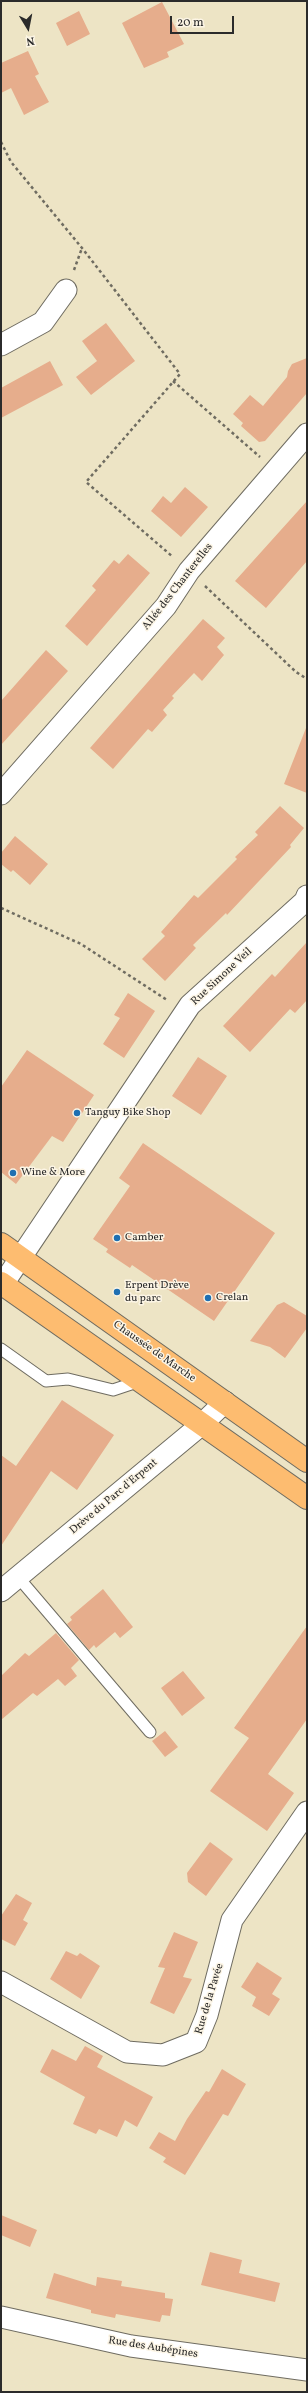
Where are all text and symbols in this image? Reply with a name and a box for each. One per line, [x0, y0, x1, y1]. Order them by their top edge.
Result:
north arrow [8, 8, 48, 48]
scale bar [172, 8, 236, 34]
text: 20 m [177, 15, 204, 31]
text: N [25, 32, 35, 48]
street label: Allée des Chanterelles [140, 541, 216, 633]
street label: Rue Simone Veil [189, 945, 255, 1009]
place label: Tanguy Bike Shop [85, 1106, 171, 1120]
marker: Tanguy Bike Shop [72, 1108, 82, 1118]
place label: Wine & More [21, 1166, 85, 1180]
marker: Wine & More [8, 1168, 18, 1178]
place label: Camber [125, 1231, 163, 1245]
marker: Camber [112, 1233, 122, 1243]
place label: Erpent Drève du parc [125, 1279, 189, 1305]
marker: Erpent Drève du parc [112, 1287, 122, 1297]
place label: Crelan [216, 1291, 248, 1305]
marker: Crelan [203, 1293, 213, 1303]
street label: Chaussée de Marche [110, 1319, 198, 1385]
street label: Drève du Parc d'Erpent [67, 1456, 161, 1538]
street label: Rue de la Pavée [193, 1962, 227, 2036]
street label: Rue des Aubépines [107, 2334, 199, 2362]

